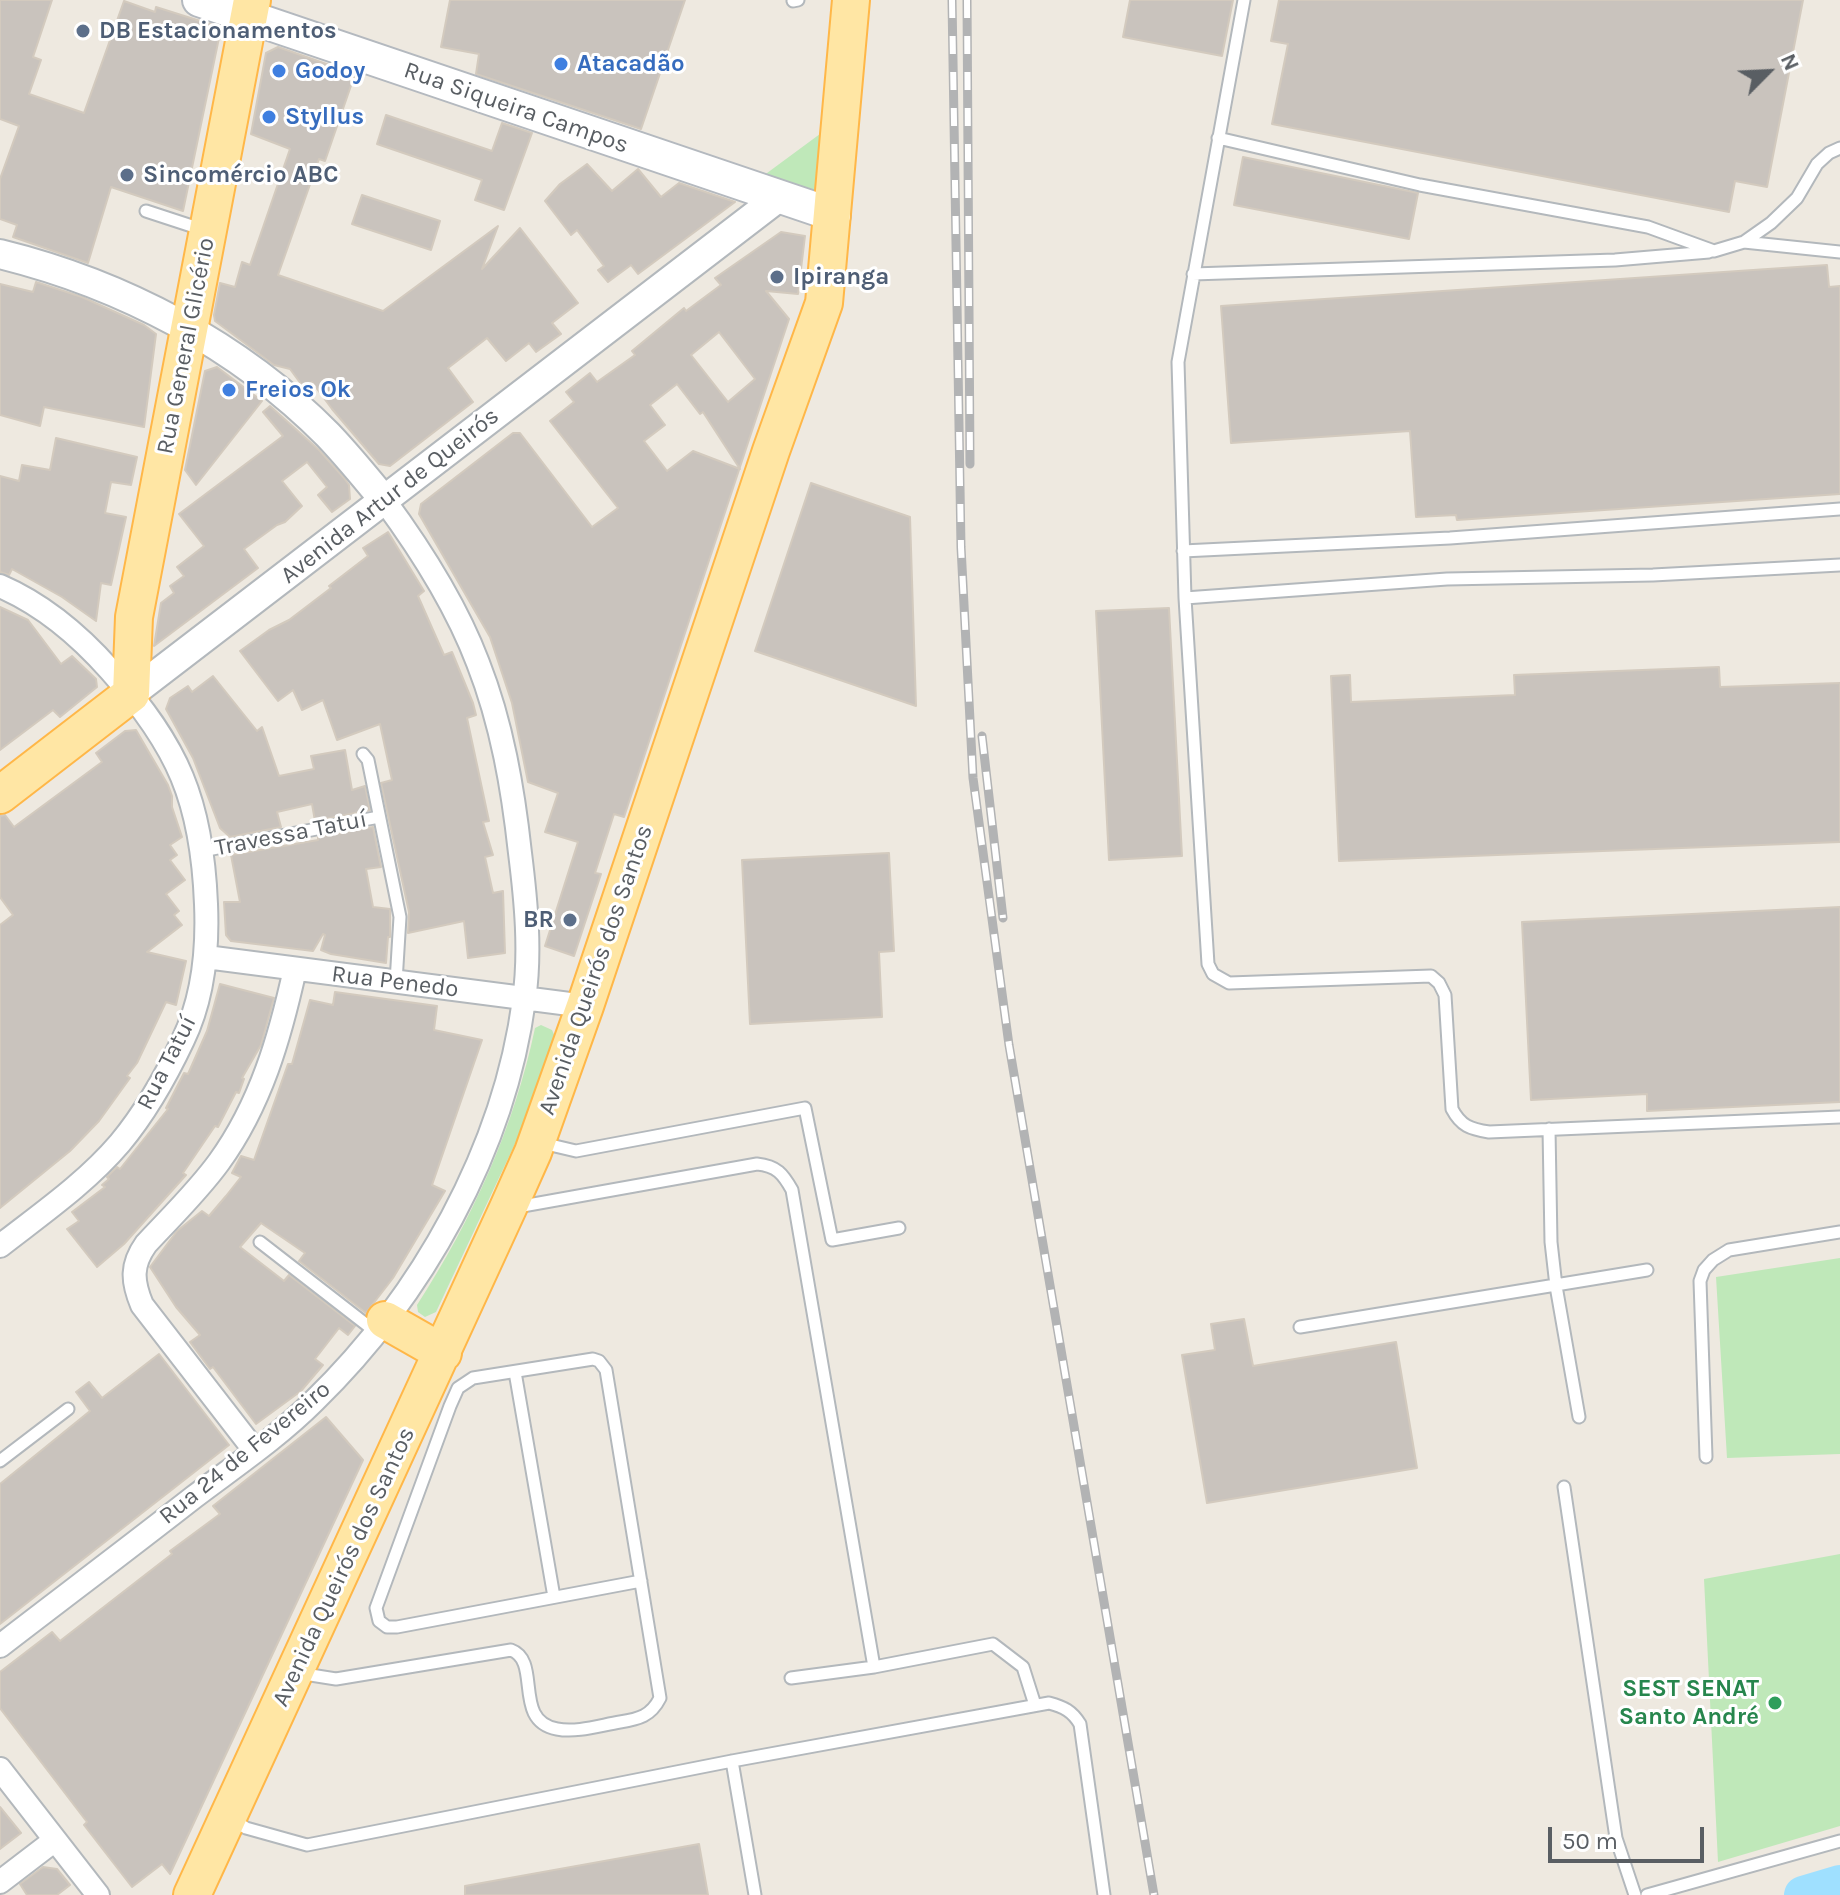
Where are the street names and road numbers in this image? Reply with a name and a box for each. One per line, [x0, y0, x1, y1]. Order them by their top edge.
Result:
street label: Rua Siqueira Campos [400, 56, 632, 160]
street label: Rua General Glicério [151, 235, 221, 457]
street label: Avenida Artur de Queirós [275, 402, 505, 590]
street label: Travessa Tatuí [212, 805, 370, 863]
street label: Avenida Queirós dos Santos [533, 821, 659, 1119]
street label: Rua Penedo [330, 960, 460, 1004]
street label: Rua Tatuí [131, 1011, 203, 1115]
street label: Rua 24 de Fevereiro [154, 1375, 336, 1531]
street label: Avenida Queirós dos Santos [267, 1423, 421, 1711]

